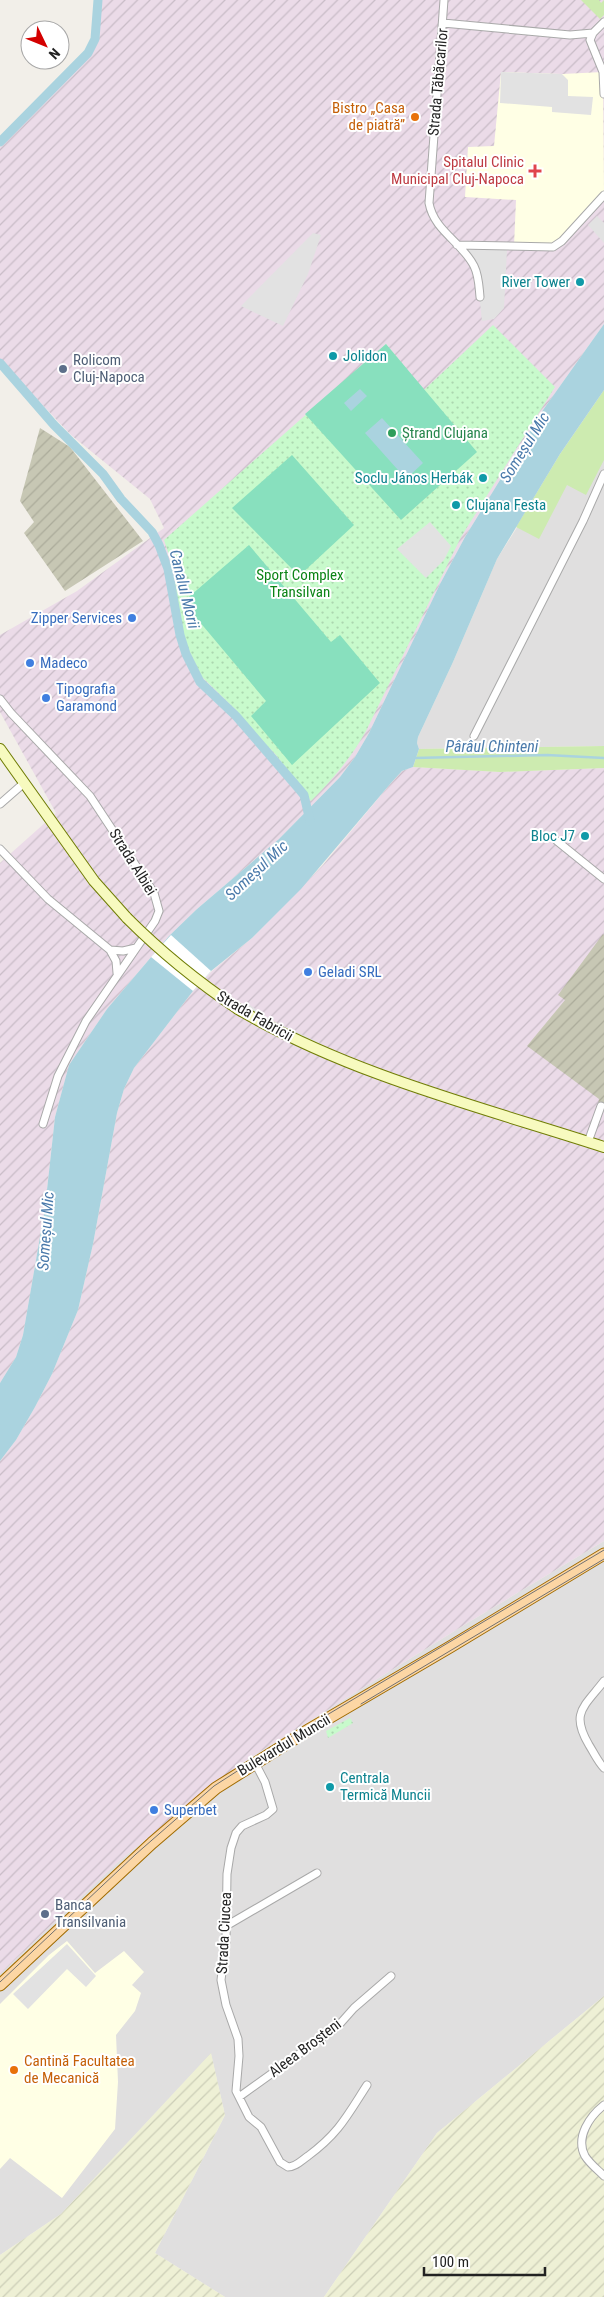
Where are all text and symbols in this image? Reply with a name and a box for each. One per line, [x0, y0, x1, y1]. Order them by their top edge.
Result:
north arrow [20, 20, 70, 70]
street label: Strada Tăbăcarilor [424, 27, 452, 137]
text: N [46, 45, 63, 62]
place label: Bistro „Casa de piatră” [332, 99, 405, 134]
marker: Bistro „Casa de piatră” [409, 111, 421, 123]
place label: Spitalul Clinic Municipal Cluj-Napoca [391, 153, 524, 188]
marker: Spitalul Clinic Municipal Cluj-Napoca [528, 164, 542, 178]
place label: River Tower [502, 273, 570, 291]
marker: River Tower [574, 276, 586, 288]
place label: Jolidon [343, 347, 387, 365]
marker: Jolidon [327, 350, 339, 362]
place label: Rolicom Cluj-Napoca [73, 351, 145, 386]
marker: Rolicom Cluj-Napoca [57, 363, 69, 375]
water label: Someșul Mic [495, 409, 554, 486]
place label: Ștrand Clujana [402, 424, 488, 442]
marker: Ștrand Clujana [386, 427, 398, 439]
place label: Soclu János Herbák [355, 469, 473, 487]
marker: Soclu János Herbák [477, 472, 489, 484]
place label: Clujana Festa [466, 496, 546, 514]
marker: Clujana Festa [450, 499, 462, 511]
water label: Canalul Morii [166, 548, 204, 631]
park label: Sport Complex Transilvan [256, 566, 344, 601]
place label: Zipper Services [31, 609, 122, 627]
marker: Zipper Services [126, 612, 138, 624]
place label: Madeco [40, 654, 87, 672]
marker: Madeco [24, 657, 36, 669]
place label: Tipografia Garamond [56, 680, 117, 715]
marker: Tipografia Garamond [40, 692, 52, 704]
water label: Pârâul Chinteni [446, 737, 539, 756]
street label: Strada Albiei [105, 825, 161, 899]
place label: Bloc J7 [531, 827, 575, 845]
marker: Bloc J7 [579, 830, 591, 842]
water label: Someșul Mic [221, 836, 292, 905]
place label: Geladi SRL [318, 963, 382, 981]
marker: Geladi SRL [302, 966, 314, 978]
street label: Strada Fabricii [214, 987, 296, 1045]
water label: Someșul Mic [33, 1191, 59, 1271]
street label: Bulevardul Muncii [234, 1710, 334, 1780]
place label: Centrala Termică Muncii [340, 1769, 431, 1804]
marker: Centrala Termică Muncii [324, 1781, 336, 1793]
place label: Superbet [164, 1801, 217, 1819]
marker: Superbet [148, 1804, 160, 1816]
street label: Strada Ciucea [213, 1892, 235, 1974]
place label: Banca Transilvania [55, 1896, 126, 1931]
marker: Banca Transilvania [39, 1908, 51, 1920]
street label: Aleea Broșteni [265, 2015, 345, 2081]
place label: Cantină Facultatea de Mecanică [24, 2052, 135, 2087]
marker: Cantină Facultatea de Mecanică [8, 2064, 20, 2076]
scale bar [424, 2244, 545, 2276]
text: 100 m [432, 2253, 469, 2271]

